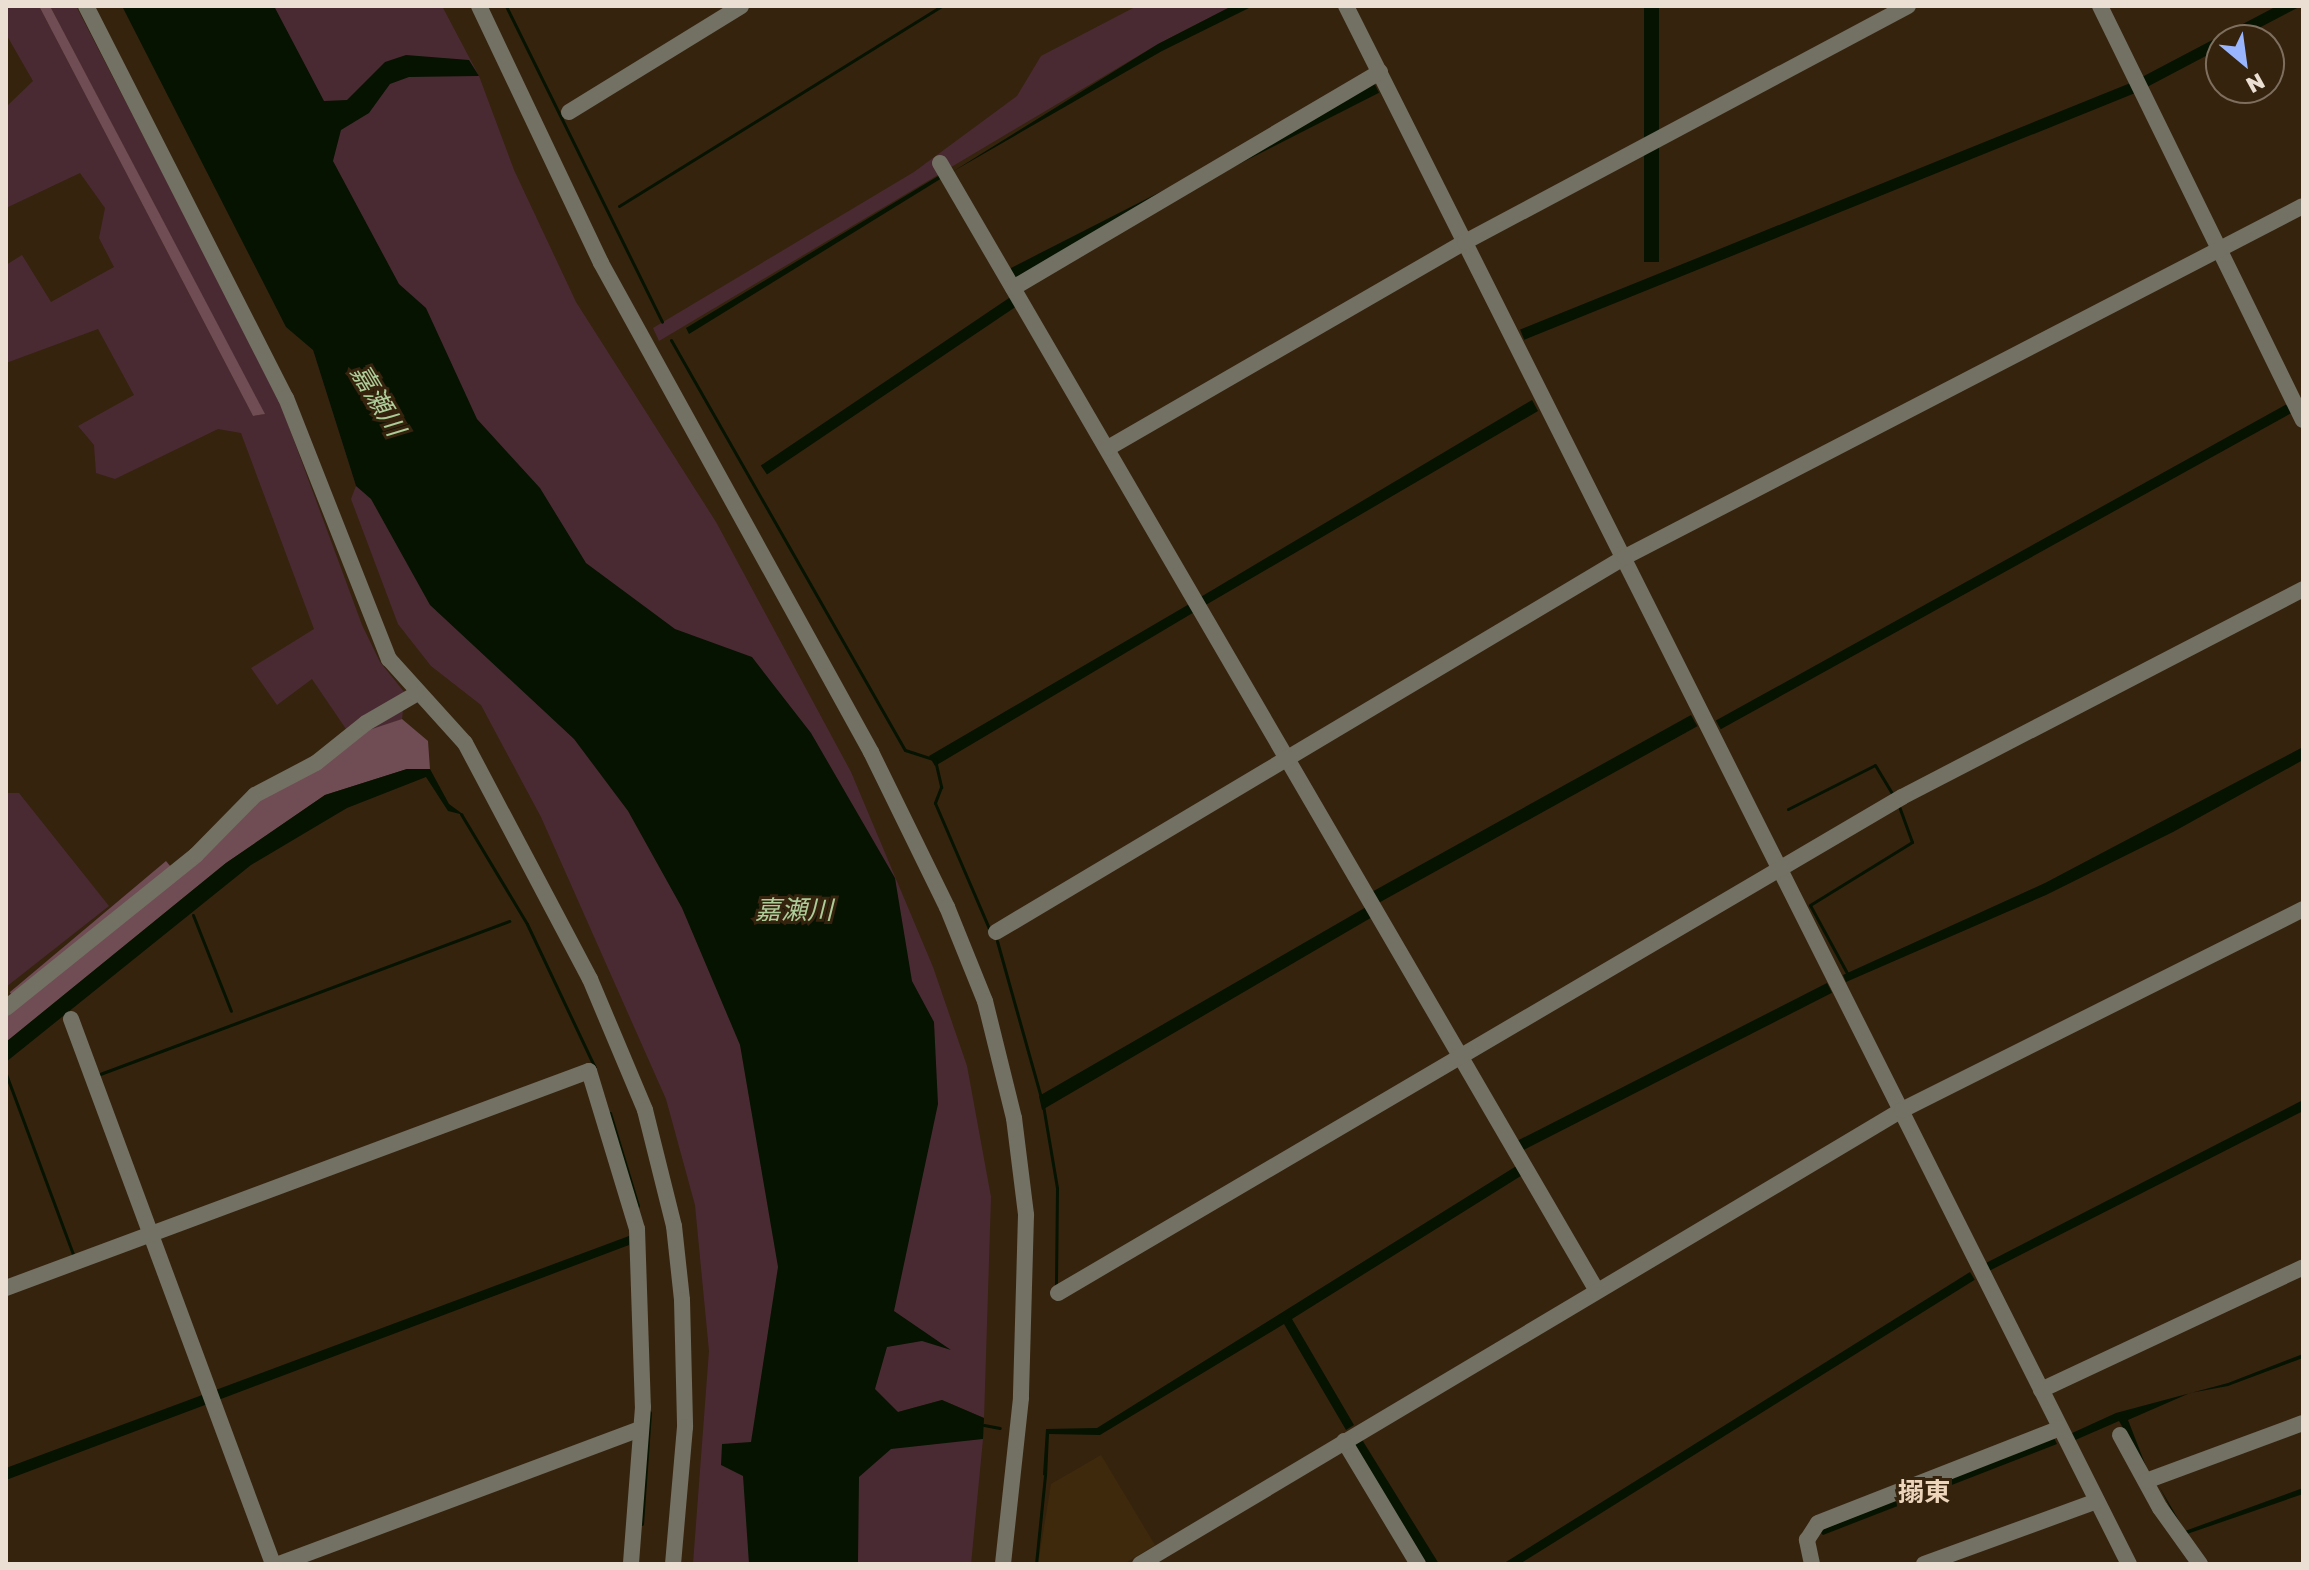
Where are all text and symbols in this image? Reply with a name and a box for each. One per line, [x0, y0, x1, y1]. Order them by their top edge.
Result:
north arrow [2205, 24, 2285, 104]
text: N [2242, 68, 2270, 100]
water label: 嘉瀬川 [345, 359, 411, 441]
water label: 嘉瀬川 [755, 894, 833, 926]
district label: 搦東 [1898, 1476, 1950, 1508]

